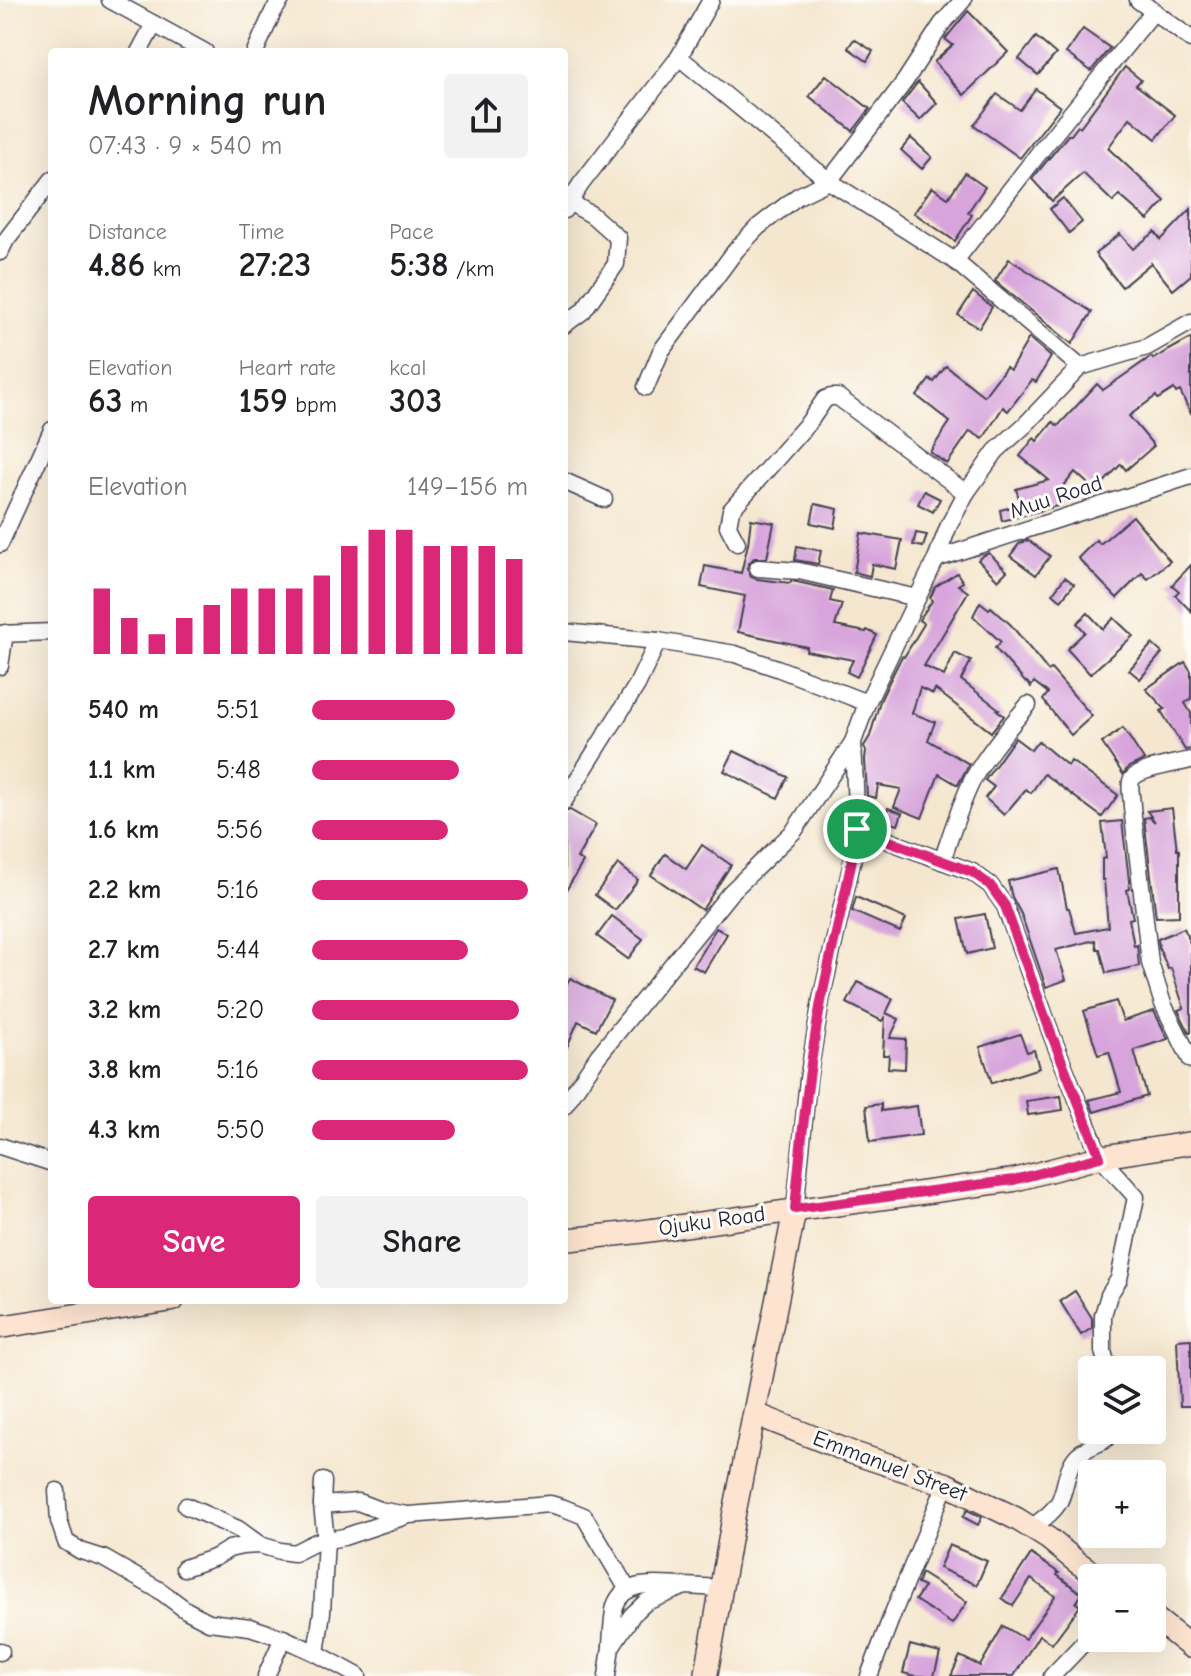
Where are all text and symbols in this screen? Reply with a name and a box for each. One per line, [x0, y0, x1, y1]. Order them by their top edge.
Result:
button: share [444, 74, 528, 158]
text: Morning run [88, 75, 327, 126]
text: 07:43 · 9 × 540 m [88, 131, 282, 161]
text: Distance [88, 219, 167, 245]
text: Time [239, 219, 284, 245]
text: Pace [389, 219, 434, 245]
text: 4.86 [88, 245, 145, 285]
text: 27:23 [239, 245, 311, 285]
text: 5:38 [389, 245, 449, 285]
text: km [145, 256, 182, 282]
text: /km [449, 256, 494, 282]
text: Elevation [88, 355, 172, 381]
text: Heart rate [239, 355, 336, 381]
text: kcal [389, 355, 426, 381]
text: 63 [88, 381, 123, 421]
text: 159 [239, 381, 288, 421]
text: 303 [389, 381, 442, 421]
text: m [123, 392, 148, 418]
text: bpm [288, 392, 337, 418]
street label: Muu Road [1006, 470, 1106, 524]
text: Elevation [88, 472, 188, 502]
text: 149–156 m [407, 472, 528, 502]
text: 540 m [88, 695, 159, 725]
text: 5:51 [216, 695, 259, 725]
text: 1.1 km [88, 755, 156, 785]
text: 5:48 [216, 755, 261, 785]
pin [823, 795, 891, 863]
icon: arrive [835, 807, 879, 851]
text: 1.6 km [88, 815, 159, 845]
text: 5:56 [216, 815, 263, 845]
text: 2.2 km [88, 875, 161, 905]
text: 5:16 [216, 875, 259, 905]
text: 2.7 km [88, 935, 160, 965]
text: 5:44 [216, 935, 260, 965]
text: 3.2 km [88, 995, 161, 1025]
text: 5:20 [216, 995, 264, 1025]
text: 3.8 km [88, 1055, 161, 1085]
text: 5:16 [216, 1055, 259, 1085]
text: 4.3 km [88, 1115, 160, 1145]
text: 5:50 [216, 1115, 265, 1145]
button: Save [88, 1196, 300, 1288]
button: Share [316, 1196, 528, 1288]
street label: Ojuku Road [657, 1201, 767, 1241]
map controls [1078, 1356, 1166, 1652]
button: layers [1078, 1356, 1166, 1444]
street label: Emmanuel Street [809, 1425, 971, 1508]
button: + [1078, 1460, 1166, 1548]
button: − [1078, 1564, 1166, 1652]

